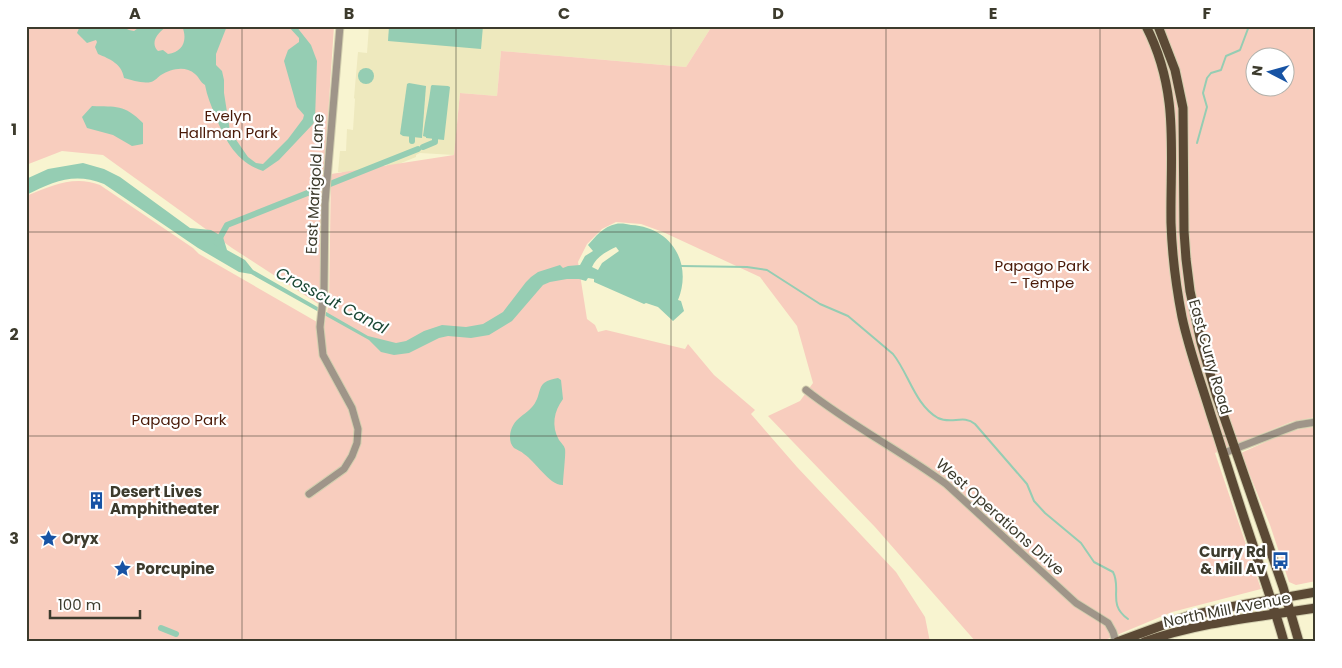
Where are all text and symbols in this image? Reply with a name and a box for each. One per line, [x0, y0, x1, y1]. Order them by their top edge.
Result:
text: A [129, 2, 141, 25]
text: B [344, 2, 354, 25]
text: C [558, 2, 570, 25]
text: D [772, 2, 784, 25]
text: E [989, 2, 997, 25]
text: F [1203, 2, 1212, 25]
north arrow [1244, 48, 1294, 98]
text: N [1247, 64, 1268, 77]
park label: Evelyn Hallman Park [178, 105, 278, 143]
street label: East Marigold Lane [300, 113, 329, 255]
text: 1 [11, 118, 17, 141]
park label: Papago Park - Tempe [995, 255, 1090, 293]
water label: Crosscut Canal [272, 261, 392, 340]
street label: East Curry Road [1184, 297, 1237, 417]
text: 2 [9, 323, 19, 346]
park label: Papago Park [132, 409, 227, 430]
street label: West Operations Drive [932, 453, 1069, 580]
place label: Desert Lives Amphitheater [110, 481, 220, 519]
building icon: Desert Lives Amphitheater [86, 491, 106, 511]
text: 3 [9, 527, 19, 550]
place label: Oryx [62, 528, 99, 549]
place icon: Oryx [38, 529, 58, 549]
place label: Curry Rd & Mill Av [1199, 541, 1267, 579]
bus stop icon: Curry Rd & Mill Av [1270, 551, 1290, 571]
place label: Porcupine [136, 558, 214, 579]
place icon: Porcupine [112, 559, 132, 579]
street label: North Mill Avenue [1162, 587, 1292, 632]
scale bar [50, 588, 140, 620]
text: 100 m [58, 594, 101, 615]

